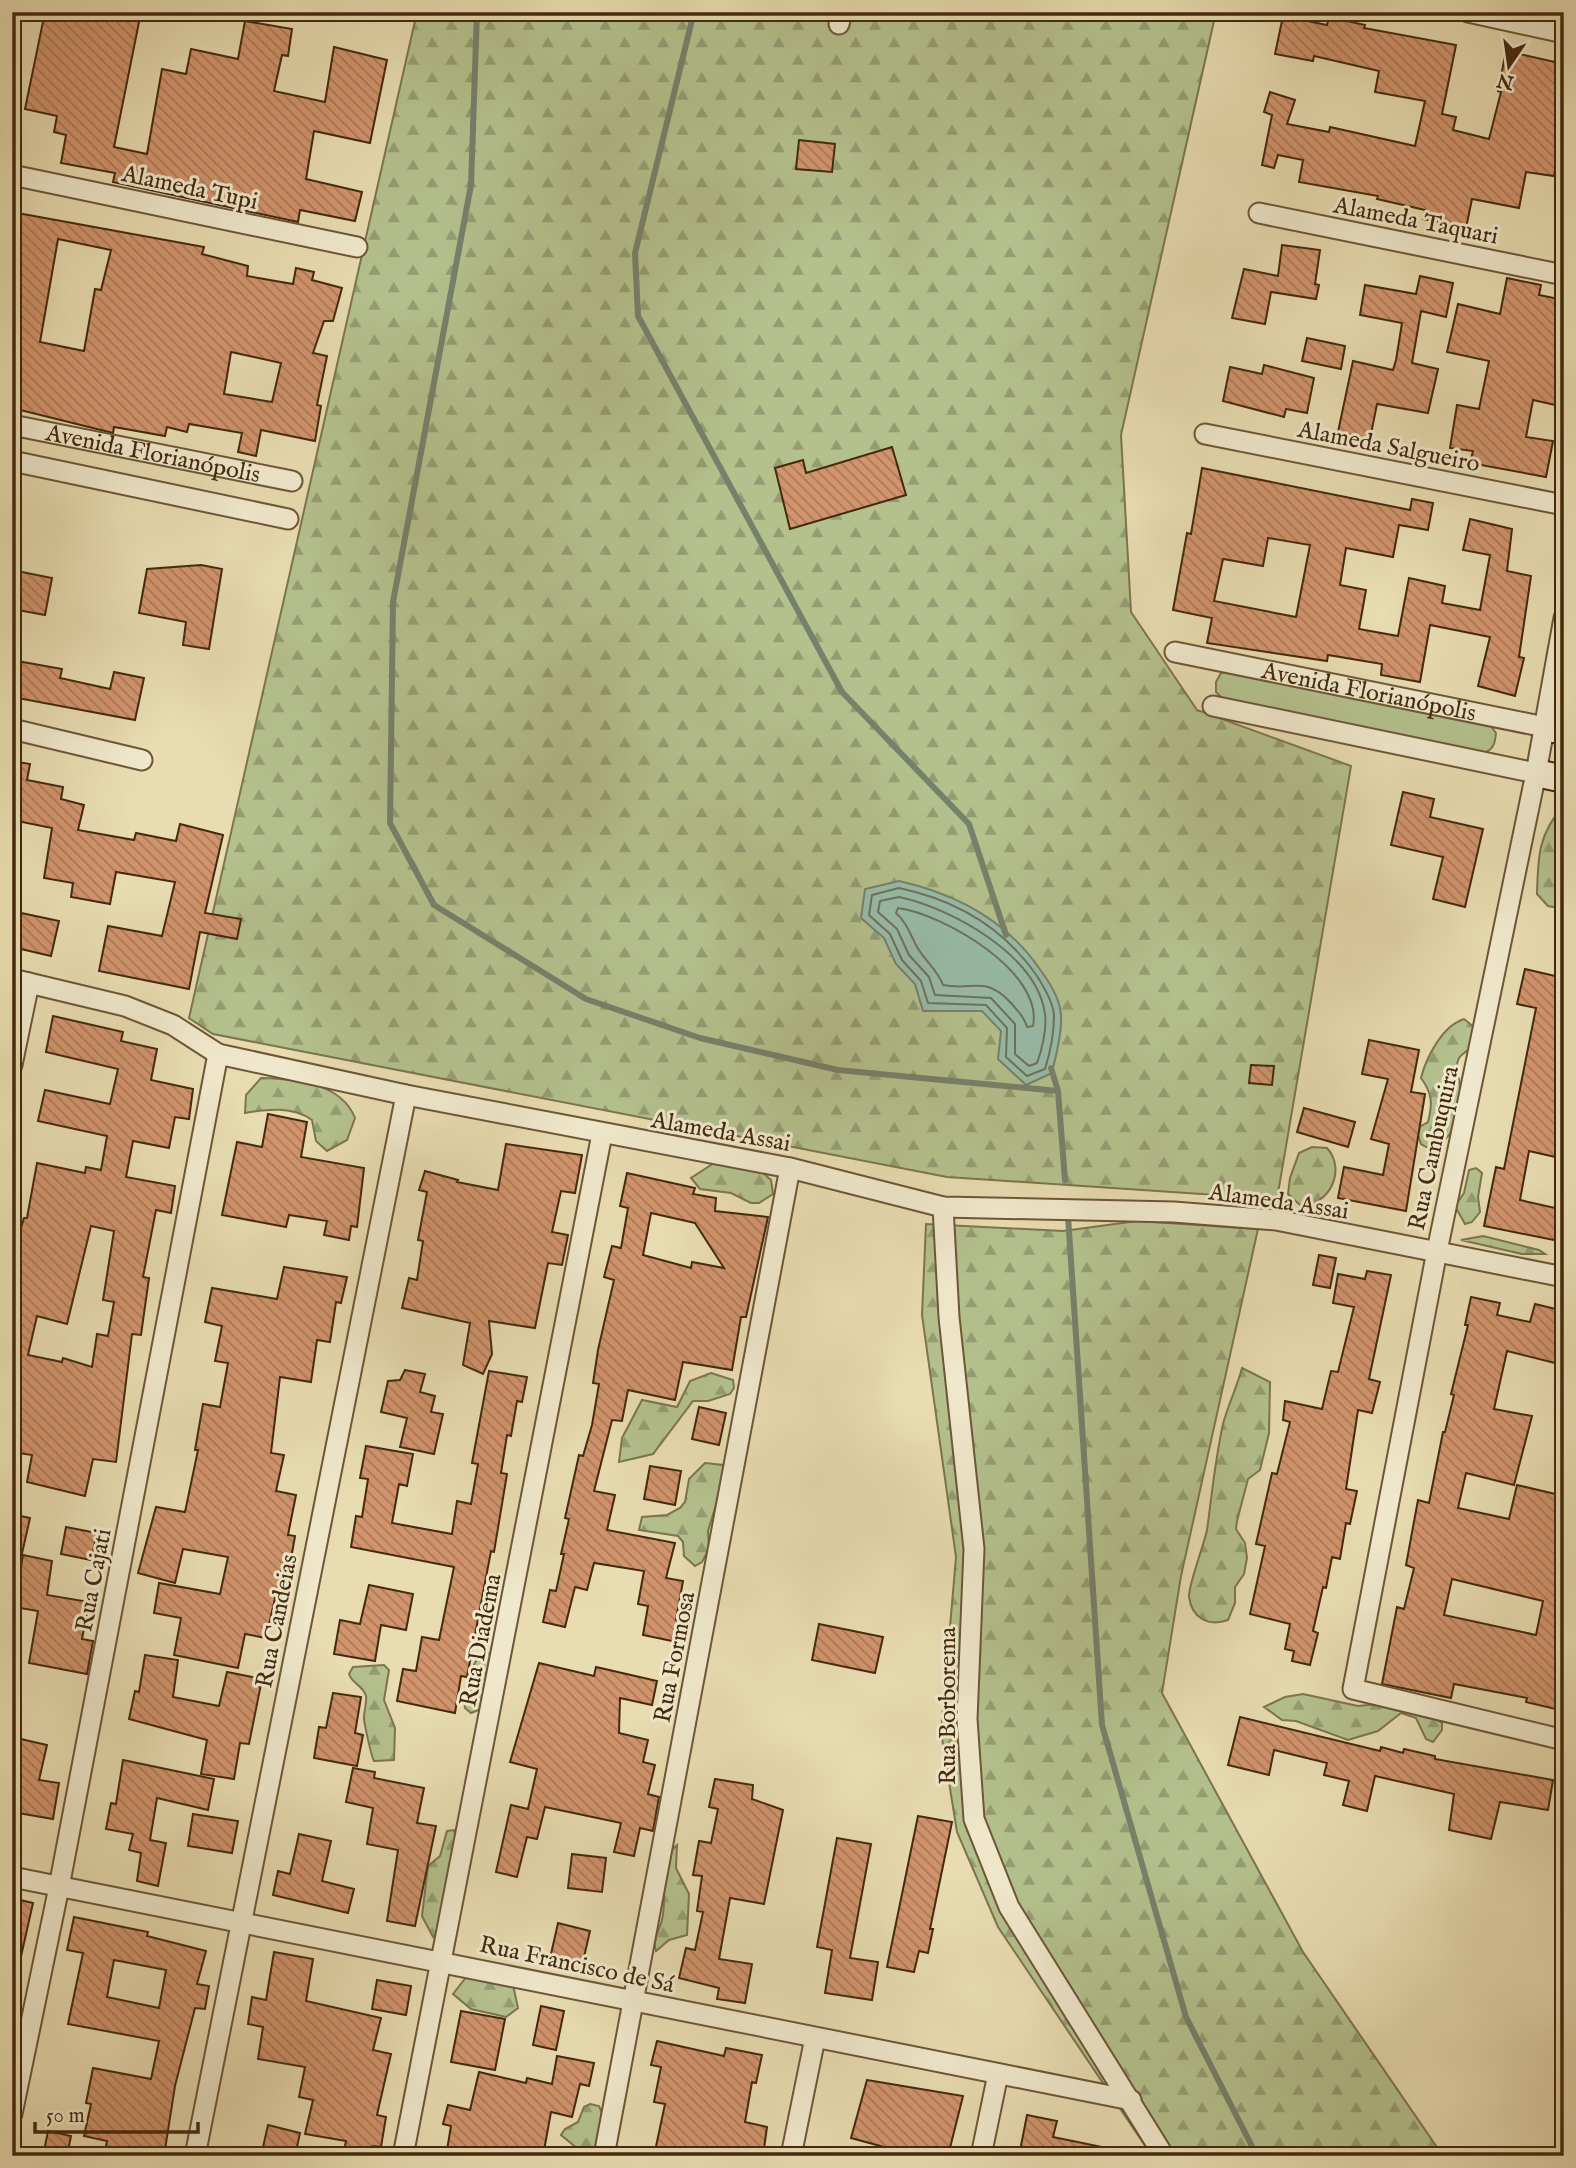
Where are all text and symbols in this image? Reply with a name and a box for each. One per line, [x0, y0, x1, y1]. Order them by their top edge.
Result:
north arrow [1474, 32, 1544, 102]
text: N [1494, 67, 1517, 94]
street label: Alameda Tupi [118, 159, 261, 218]
street label: Alameda Taquari [1330, 190, 1501, 253]
street label: Alameda Salgueiro [1294, 414, 1483, 480]
street label: Avenida Florianópolis [42, 418, 263, 491]
street label: Avenida Florianópolis [1258, 656, 1479, 730]
street label: Rua Cambuquira [1402, 1063, 1467, 1233]
street label: Alameda Assai [648, 1105, 793, 1160]
street label: Alameda Assai [1206, 1177, 1351, 1228]
street label: Rua Cajati [69, 1526, 120, 1635]
street label: Rua Candeias [249, 1552, 306, 1691]
street label: Rua Diadema [453, 1570, 510, 1709]
street label: Rua Formosa [648, 1588, 704, 1726]
street label: Rua Borborema [933, 1626, 964, 1785]
street label: Rua Francisco de Sá [476, 1930, 678, 2001]
scale bar [35, 2091, 198, 2135]
text: 50 m [46, 2103, 85, 2130]

